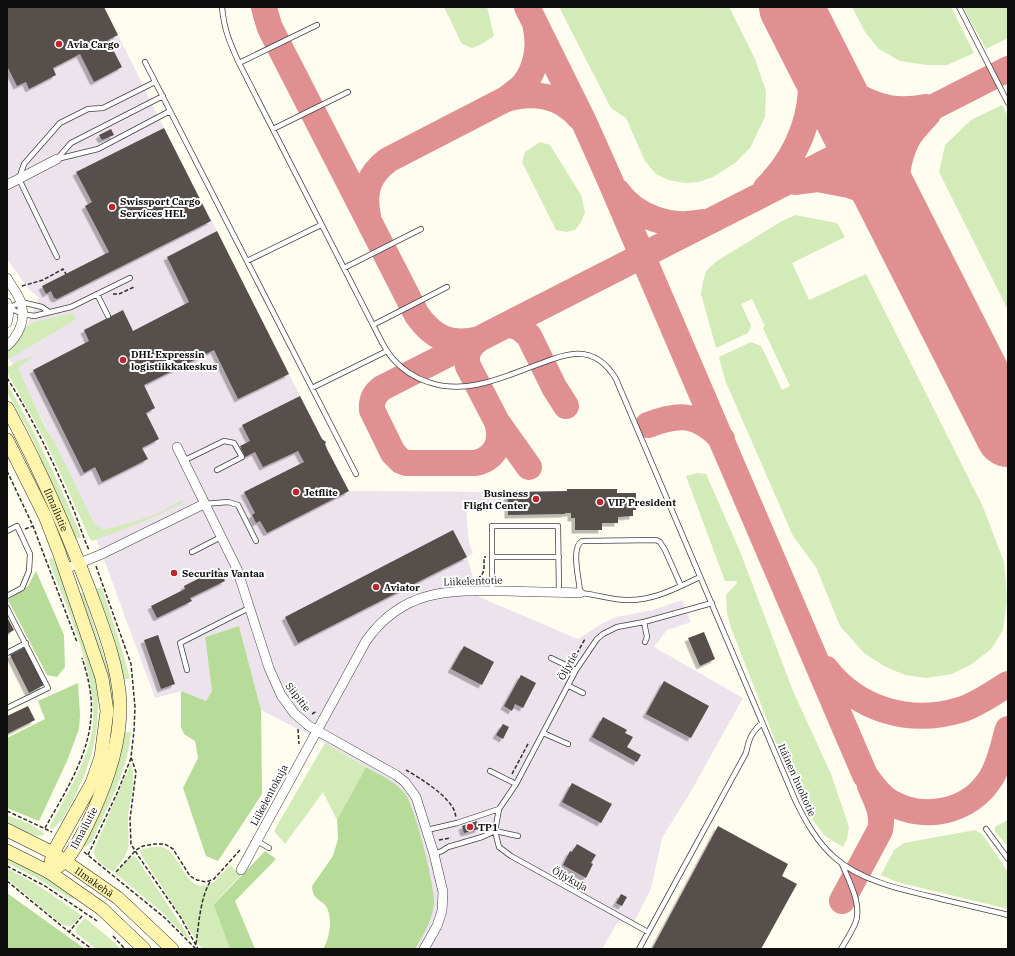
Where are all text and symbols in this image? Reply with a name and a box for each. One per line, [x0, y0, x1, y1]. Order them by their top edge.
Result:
place label: Avia Cargo [67, 38, 119, 51]
marker: Avia Cargo [54, 39, 64, 49]
place label: Swissport Cargo Services HEL [120, 195, 200, 220]
marker: Swissport Cargo Services HEL [107, 202, 117, 212]
place label: DHL Expressin logistiikkakeskus [131, 348, 217, 373]
marker: DHL Expressin logistiikkakeskus [118, 355, 128, 365]
street label: Ilmailutie [41, 486, 72, 533]
place label: Jetflite [304, 486, 338, 499]
marker: Jetflite [291, 487, 301, 497]
place label: Business Flight Center [463, 487, 528, 512]
marker: Business Flight Center [531, 494, 541, 504]
place label: VIP President [608, 496, 676, 509]
marker: VIP President [595, 497, 605, 507]
place label: Securitas Vantaa [182, 567, 265, 580]
marker: Securitas Vantaa [169, 568, 179, 578]
street label: Liikelentotie [443, 573, 503, 589]
place label: Aviator [384, 581, 420, 594]
marker: Aviator [371, 582, 381, 592]
street label: Öljytie [555, 649, 581, 683]
street label: Siipitie [283, 680, 313, 714]
street label: Itäinen huoltotie [775, 742, 819, 818]
street label: Liikelentokuja [247, 762, 291, 828]
street label: Ilmailutie [67, 805, 101, 851]
place label: TP1 [478, 821, 498, 834]
marker: TP1 [465, 822, 475, 832]
street label: Ilmakehä [73, 864, 117, 900]
street label: Öljykuja [550, 864, 591, 894]

